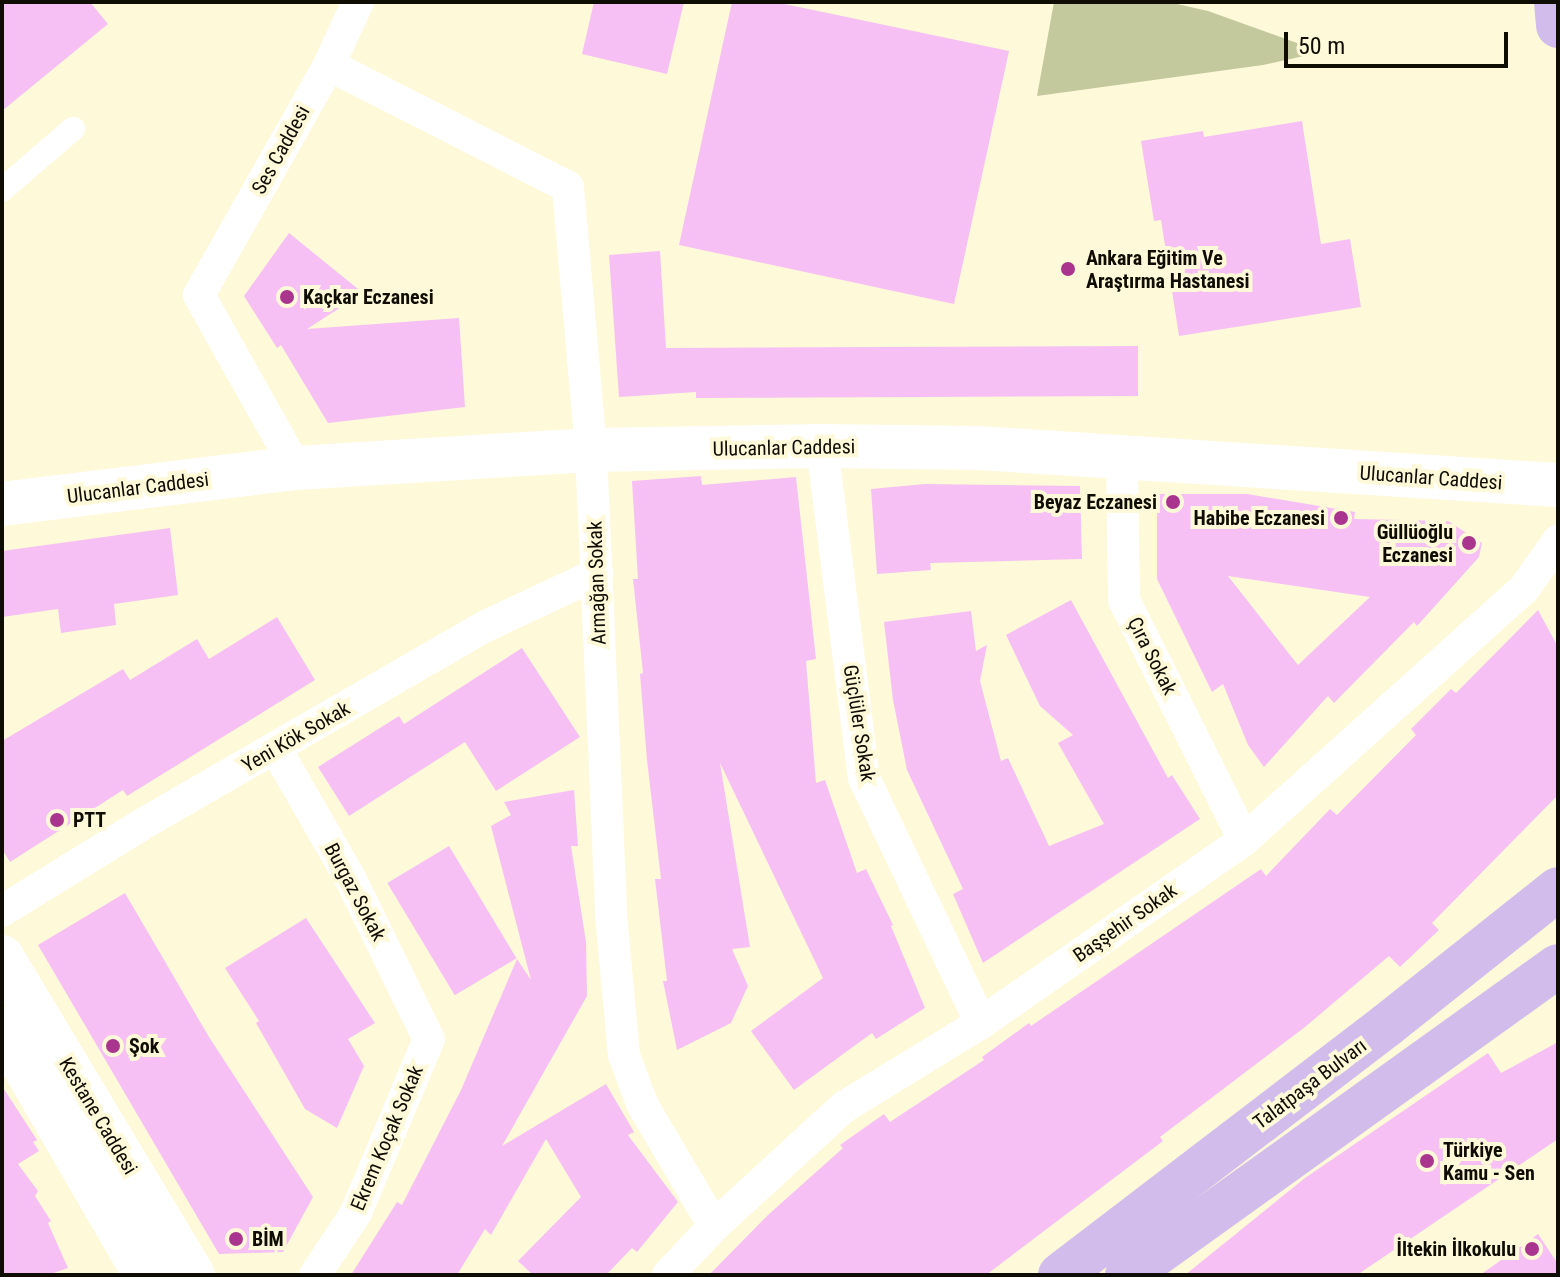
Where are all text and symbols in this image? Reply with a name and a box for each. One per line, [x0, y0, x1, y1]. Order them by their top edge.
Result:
scale bar [1288, 16, 1512, 66]
text: 50 m [1298, 32, 1345, 60]
street label: Ses Caddesi [247, 102, 315, 198]
place label: Ankara Eğitim Ve Araştırma Hastanesi [1086, 246, 1250, 293]
marker: Ankara Eğitim Ve Araştırma Hastanesi [1057, 258, 1079, 280]
place label: Kaçkar Eczanesi [303, 285, 434, 309]
marker: Kaçkar Eczanesi [278, 288, 296, 306]
street label: Ulucanlar Caddesi [712, 435, 856, 461]
street label: Ulucanlar Caddesi [1359, 461, 1503, 495]
street label: Ulucanlar Caddesi [66, 467, 210, 509]
place label: Beyaz Eczanesi [1034, 490, 1157, 514]
marker: Beyaz Eczanesi [1164, 493, 1182, 511]
place label: Habibe Eczanesi [1193, 506, 1325, 530]
marker: Habibe Eczanesi [1332, 509, 1350, 527]
place label: Güllüoğlu Eczanesi [1377, 520, 1453, 567]
street label: Armağan Sokak [583, 521, 611, 645]
marker: Güllüoğlu Eczanesi [1460, 534, 1478, 552]
street label: Çıra Sokak [1122, 613, 1182, 699]
street label: Güçlüler Sokak [838, 663, 880, 783]
street label: Yeni Kök Sokak [238, 697, 354, 777]
place label: PTT [73, 808, 106, 832]
marker: PTT [48, 811, 66, 829]
street label: Burgaz Sokak [319, 839, 391, 945]
street label: Başşehir Sokak [1069, 878, 1181, 968]
place label: Şok [129, 1034, 159, 1058]
street label: Talatpaşa Bulvarı [1249, 1034, 1371, 1134]
marker: Şok [104, 1037, 122, 1055]
street label: Kestane Caddesi [54, 1053, 142, 1179]
street label: Ekrem Koçak Sokak [346, 1062, 428, 1214]
place label: Türkiye Kamu - Sen [1443, 1138, 1535, 1185]
marker: Türkiye Kamu - Sen [1418, 1152, 1436, 1170]
place label: BİM [252, 1227, 284, 1251]
marker: BİM [227, 1230, 245, 1248]
place label: İltekin İlkokulu [1397, 1237, 1516, 1261]
marker: İltekin İlkokulu [1523, 1240, 1541, 1258]

